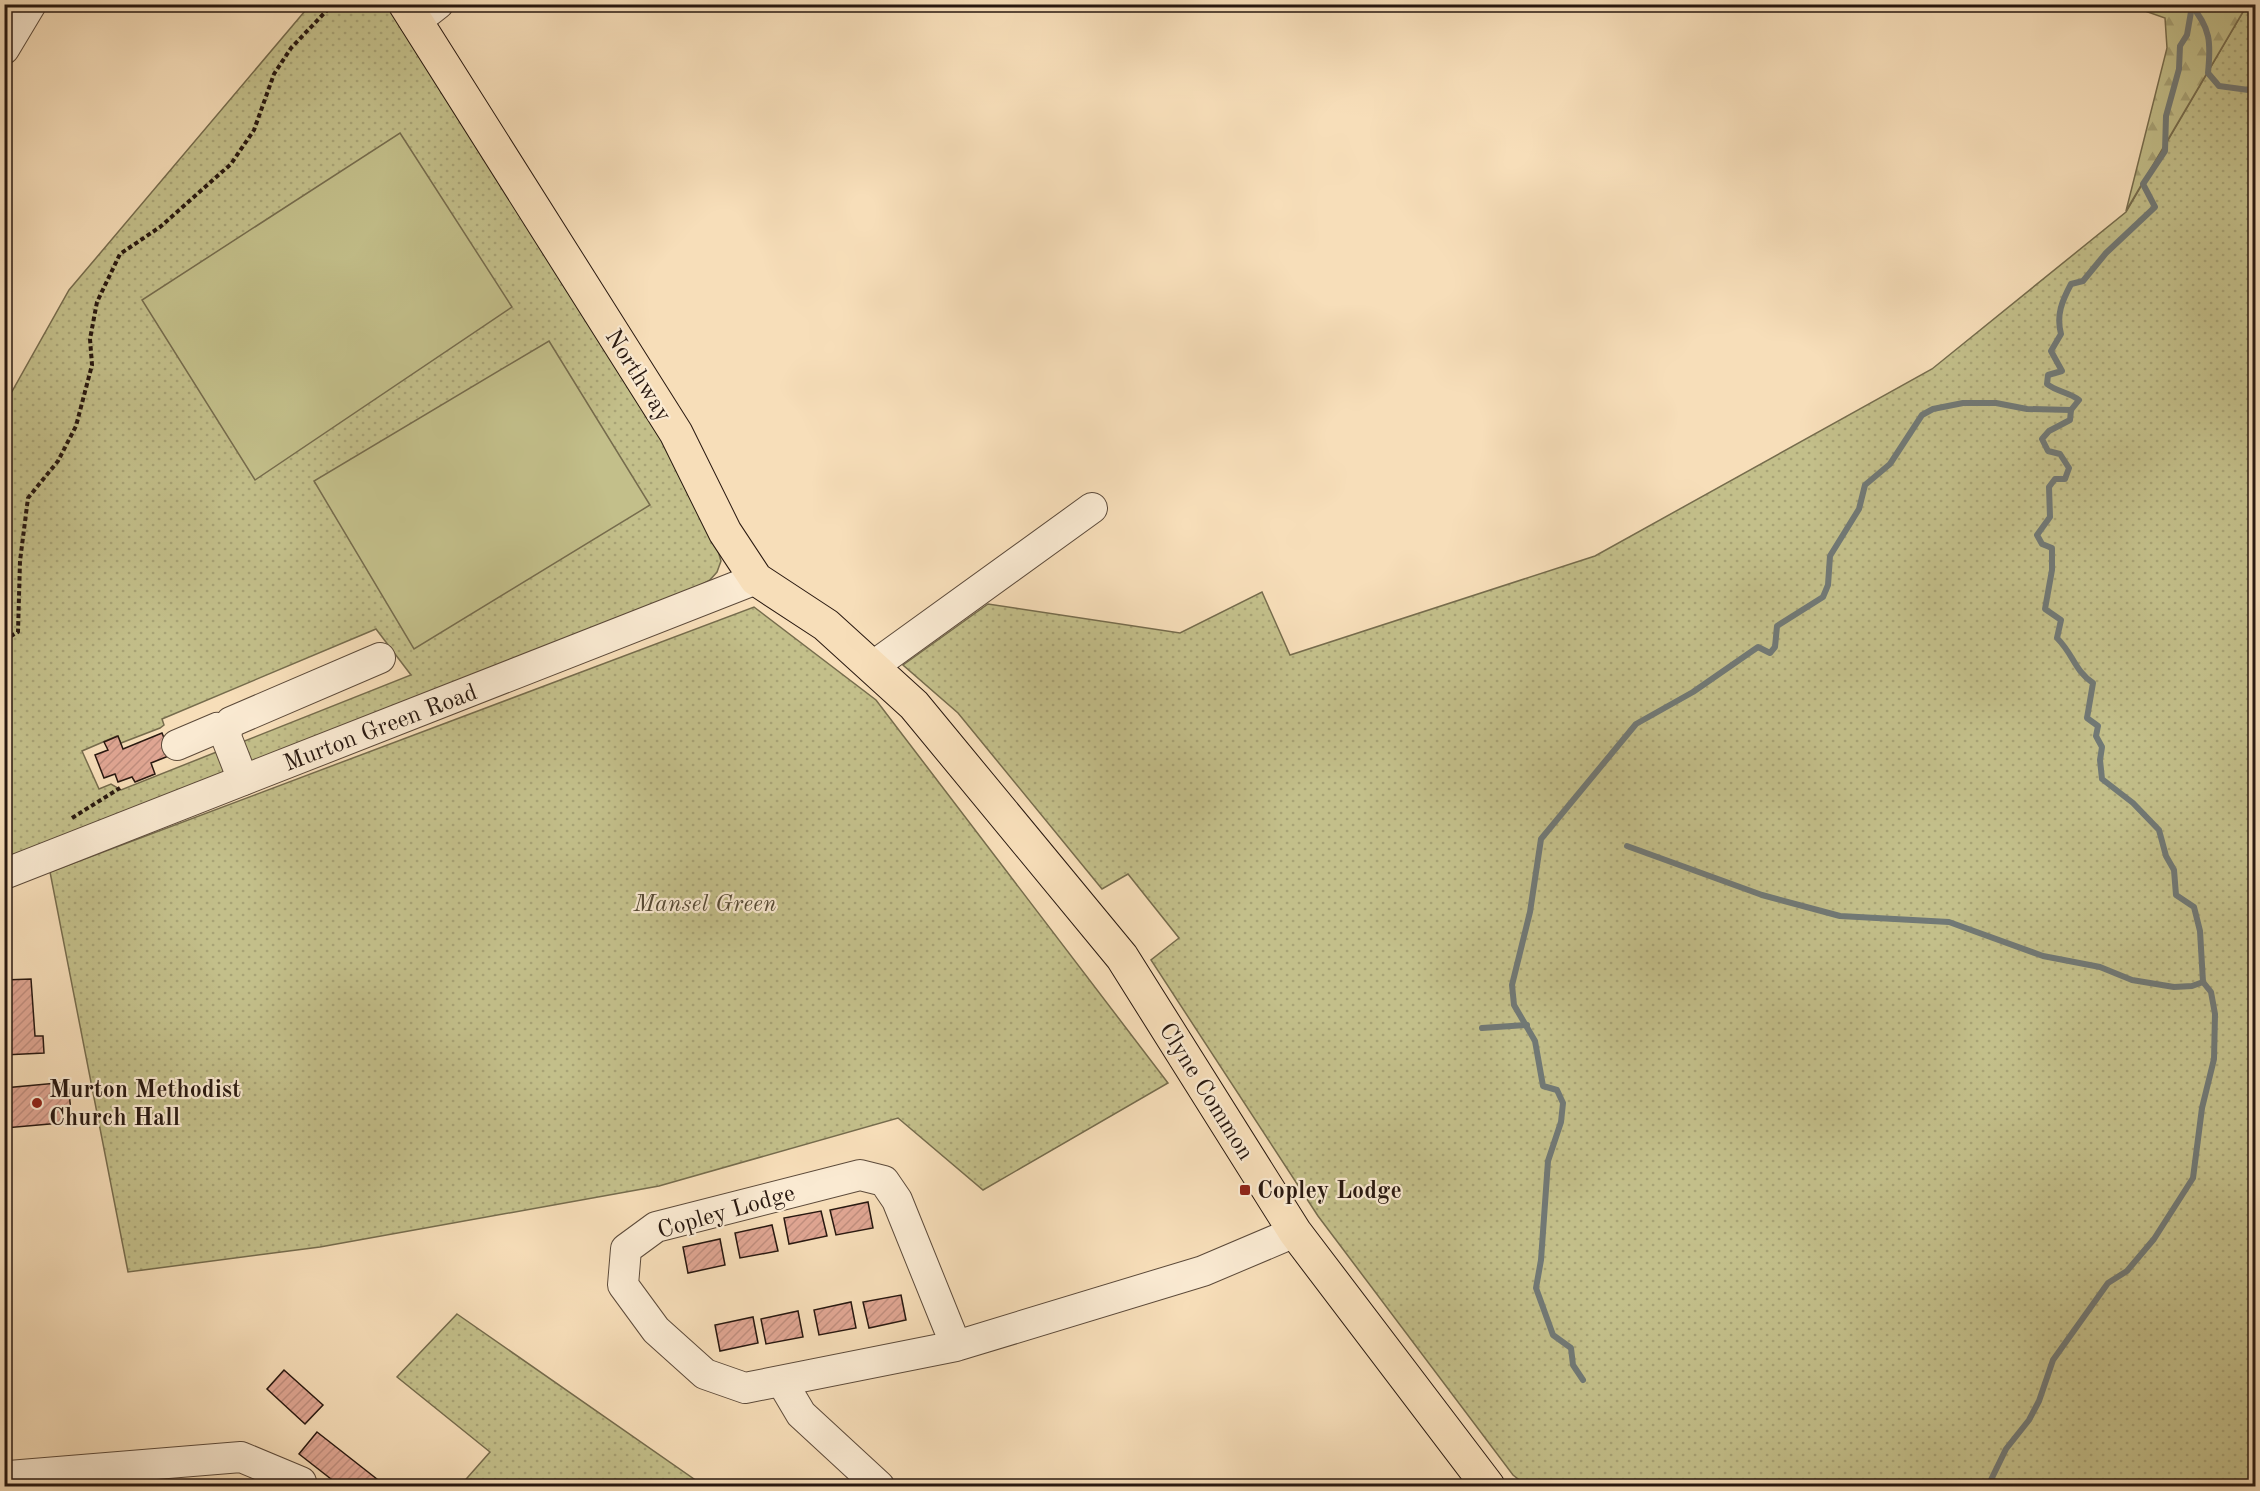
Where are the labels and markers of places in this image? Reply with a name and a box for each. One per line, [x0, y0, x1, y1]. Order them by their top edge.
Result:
place label: Murton Methodist Church Hall [49, 1079, 241, 1131]
marker: Murton Methodist Church Hall [30, 1096, 44, 1110]
place label: Copley Lodge [1257, 1180, 1402, 1204]
marker: Copley Lodge [1238, 1183, 1252, 1197]

